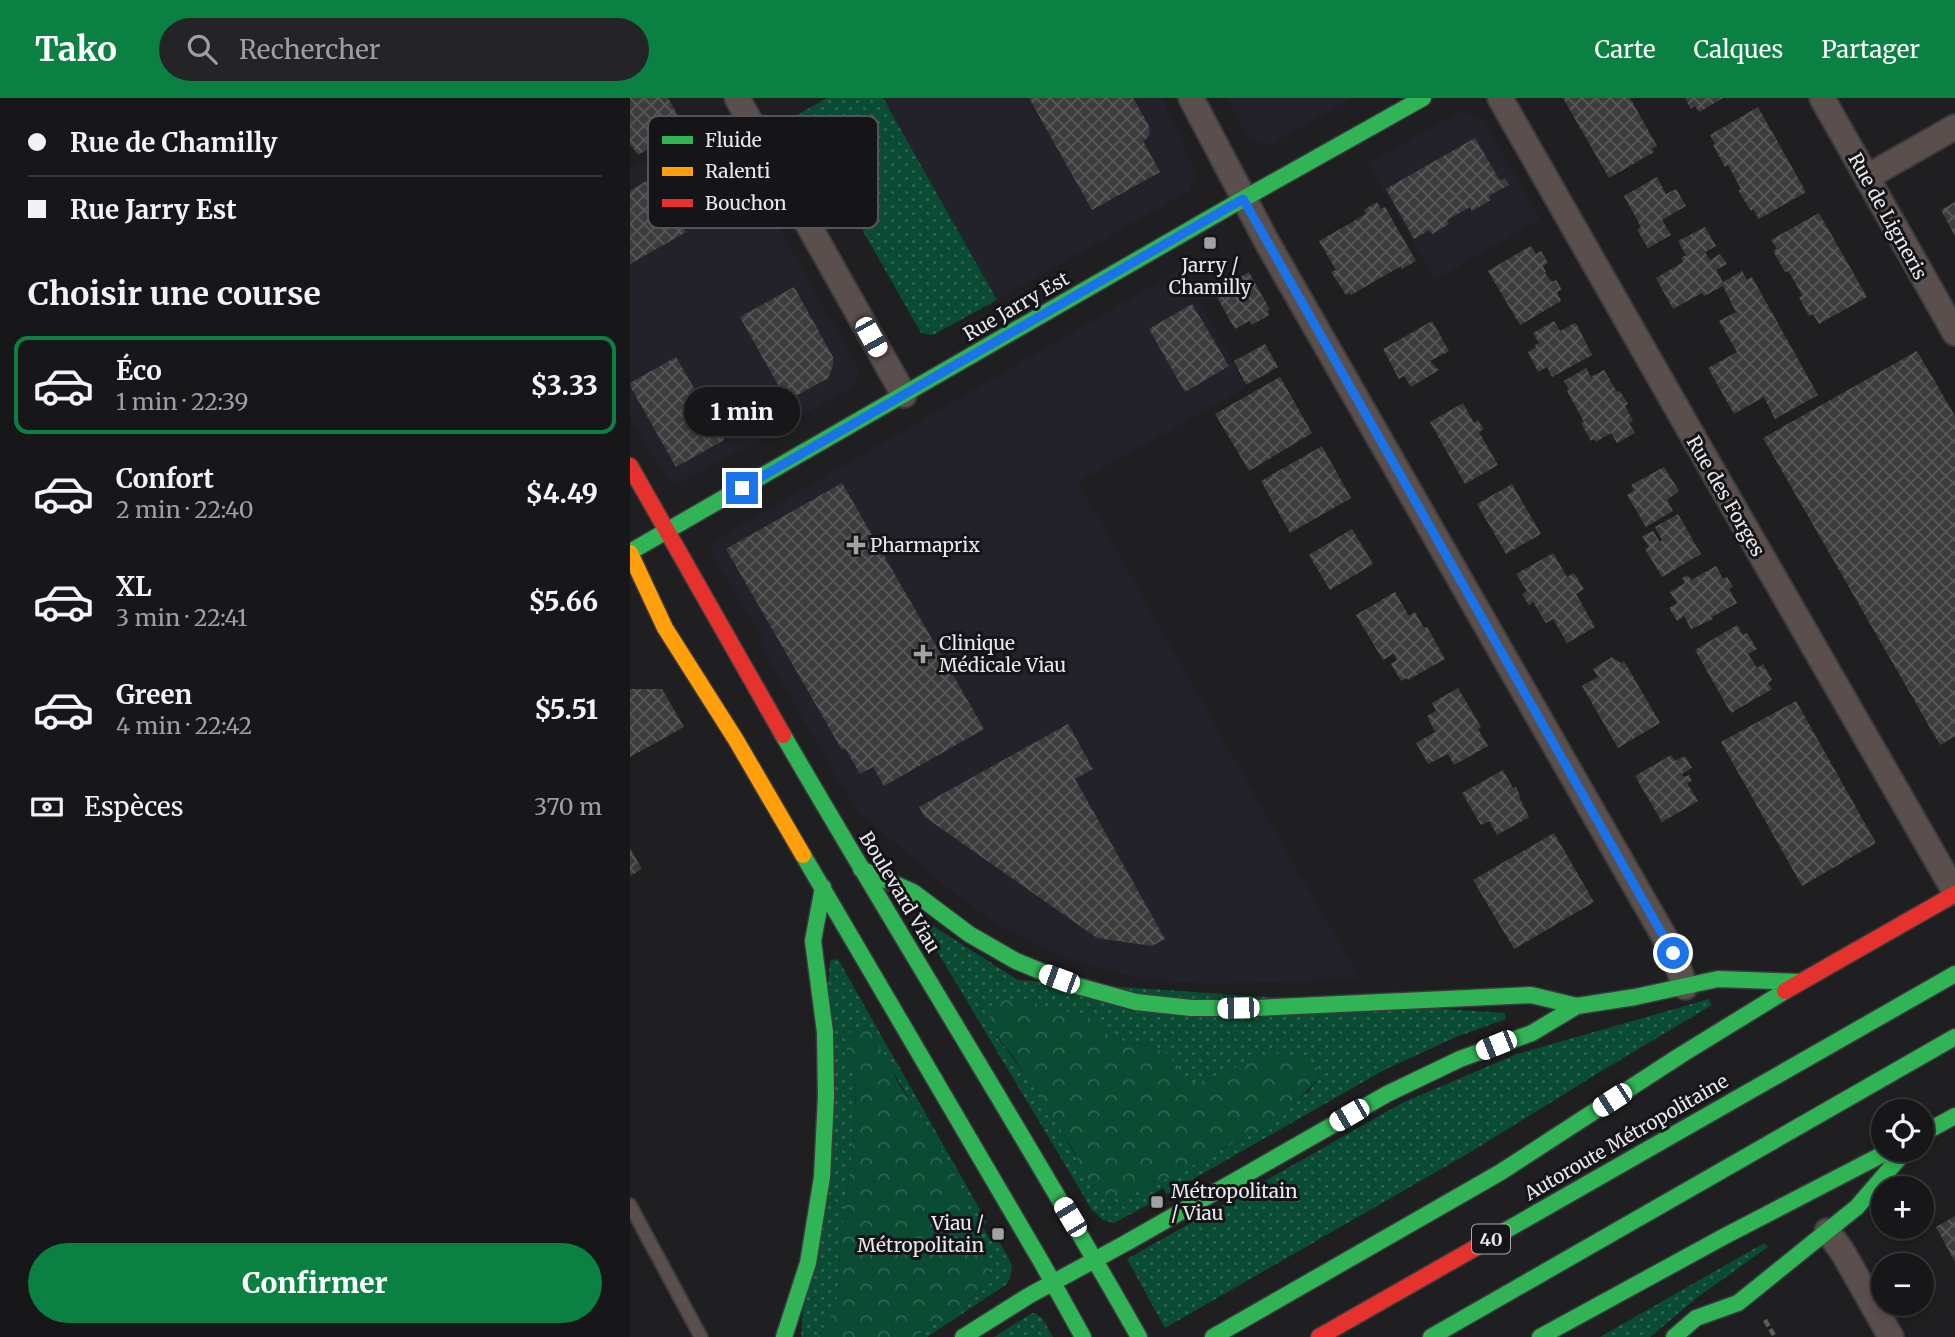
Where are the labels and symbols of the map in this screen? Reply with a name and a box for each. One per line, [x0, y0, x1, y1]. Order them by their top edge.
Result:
legend [648, 116, 878, 228]
text: Fluide [705, 128, 762, 152]
street label: Rue de Ligneris [1843, 148, 1933, 284]
text: Ralenti [705, 159, 770, 183]
text: Bouchon [705, 191, 787, 215]
marker: Jarry / Chamilly [1202, 235, 1218, 251]
place label: Jarry / Chamilly [1169, 253, 1251, 299]
street label: Rue Jarry Est [959, 266, 1074, 346]
car [852, 314, 891, 360]
callout: 1 min [684, 386, 800, 436]
street label: Rue des Forges [1682, 431, 1770, 561]
route end [726, 472, 758, 504]
place label: Pharmaprix [870, 533, 980, 557]
marker: Pharmaprix [848, 537, 864, 553]
place label: Clinique Médicale Viau [939, 631, 1066, 677]
marker: Clinique Médicale Viau [913, 644, 933, 664]
street label: Boulevard Viau [854, 827, 946, 957]
route start [1657, 937, 1689, 969]
car [1036, 962, 1083, 996]
car [1217, 997, 1260, 1019]
car [1473, 1027, 1520, 1063]
street label: Autoroute Métropolitaine [1519, 1069, 1732, 1206]
car [1589, 1080, 1636, 1120]
car [1326, 1095, 1373, 1135]
place label: Métropolitain / Viau [1171, 1179, 1298, 1225]
car [1051, 1194, 1090, 1240]
marker: Métropolitain / Viau [1149, 1194, 1165, 1210]
place label: Viau / Métropolitain [857, 1211, 984, 1257]
road number: 40 [1472, 1224, 1510, 1254]
marker: Viau / Métropolitain [990, 1226, 1006, 1242]

